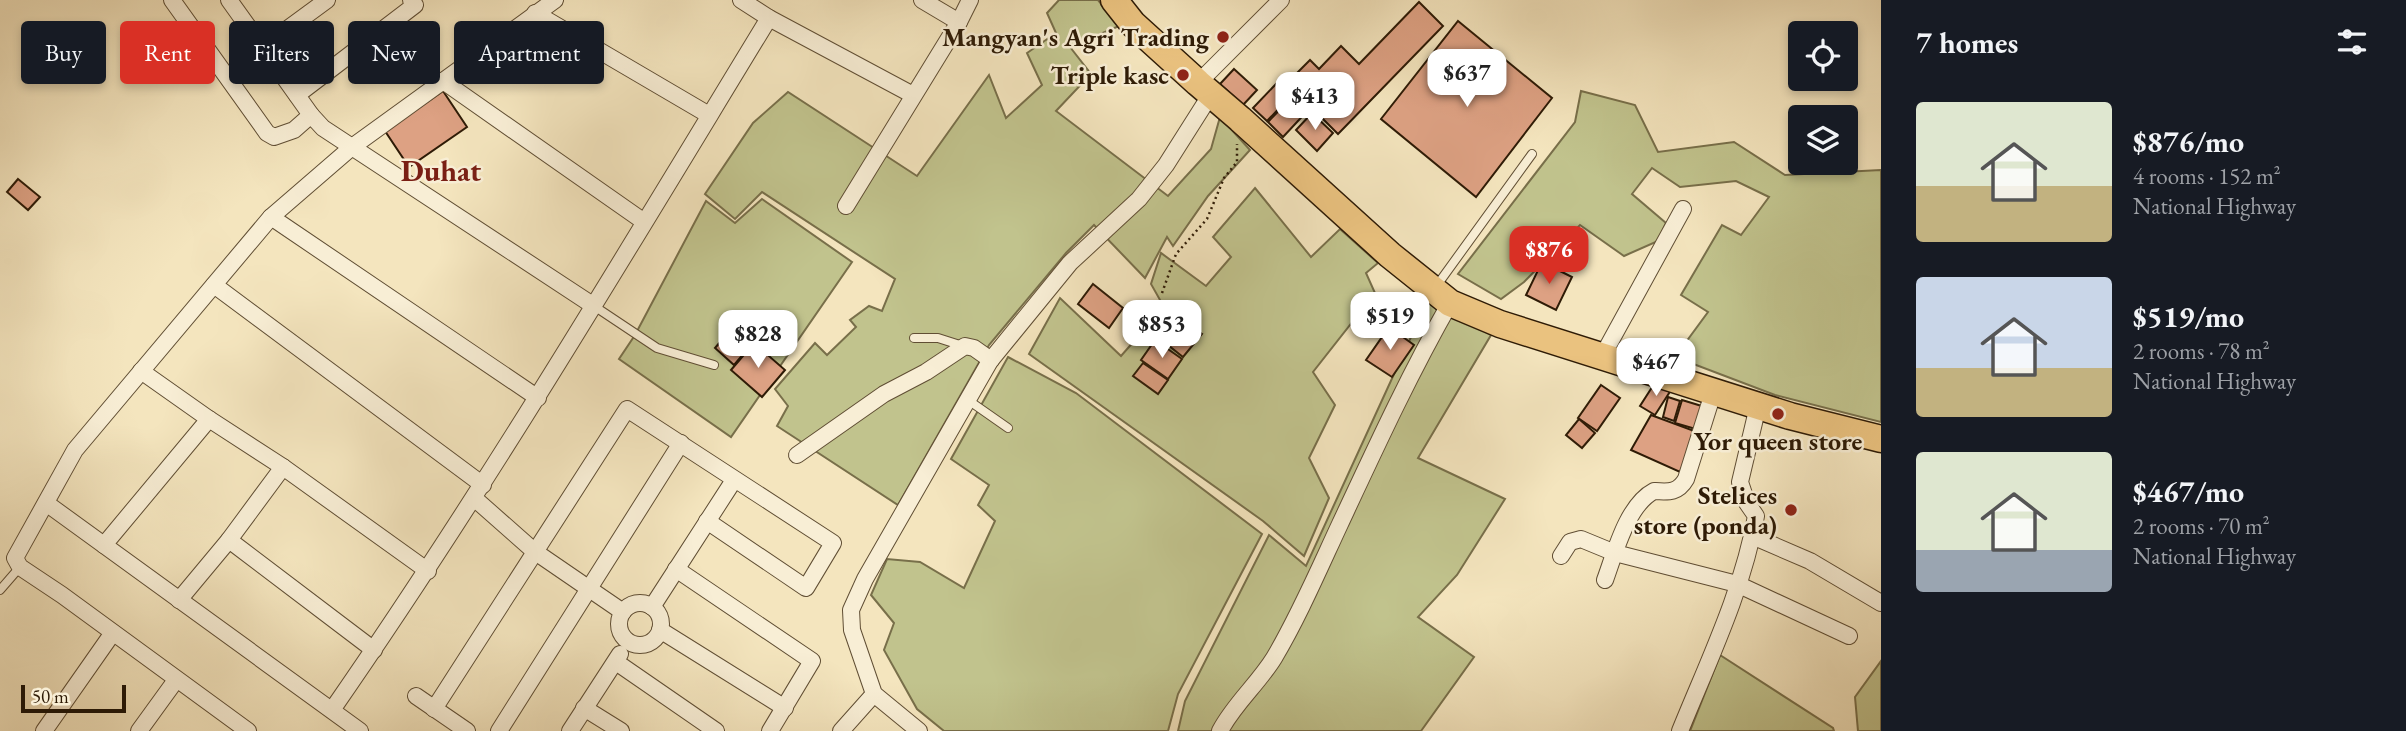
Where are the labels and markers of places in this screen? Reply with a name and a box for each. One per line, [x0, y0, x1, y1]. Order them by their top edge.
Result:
place label: Mangyan's Agri Trading [942, 20, 1210, 54]
marker: Mangyan's Agri Trading [1215, 29, 1231, 45]
pin: $637 [1426, 50, 1508, 109]
place label: Triple kasc [1050, 58, 1169, 92]
marker: Triple kasc [1175, 67, 1191, 83]
pin: $413 [1274, 72, 1356, 132]
pin: $876 [1508, 226, 1590, 286]
pin: $519 [1349, 292, 1431, 352]
pin: $853 [1121, 300, 1203, 360]
pin: $828 [717, 310, 799, 370]
pin: $467 [1615, 338, 1697, 398]
marker: Yor queen store [1770, 406, 1786, 422]
place label: Yor queen store [1694, 424, 1862, 458]
place label: Stelices store (ponda) [1634, 478, 1777, 542]
marker: Stelices store (ponda) [1783, 502, 1799, 518]

